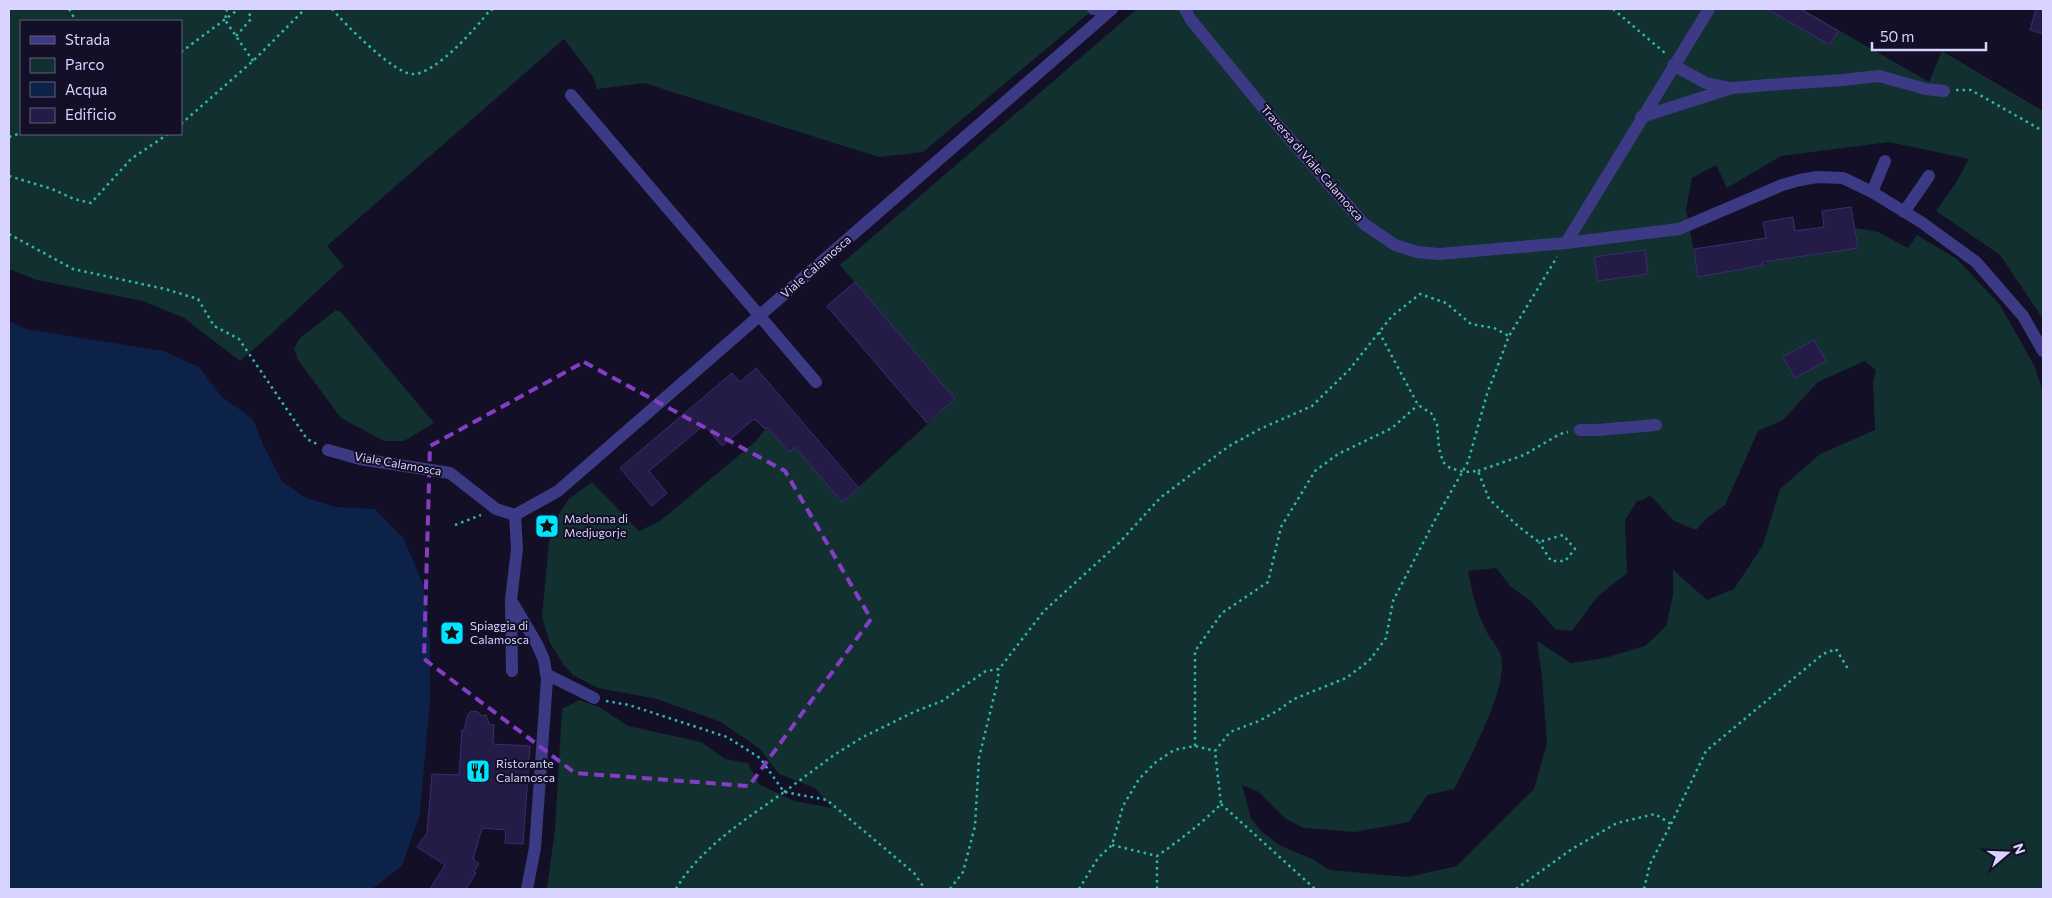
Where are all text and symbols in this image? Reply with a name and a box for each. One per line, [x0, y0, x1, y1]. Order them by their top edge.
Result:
legend [20, 20, 182, 135]
scale bar [1872, 20, 1986, 52]
text: 50 m [1880, 27, 1914, 45]
text: Strada [65, 30, 110, 48]
text: Parco [65, 55, 104, 73]
text: Acqua [65, 80, 107, 98]
street label: Traversa di Viale Calamosca [1259, 102, 1367, 223]
text: Edificio [65, 105, 116, 123]
street label: Viale Calamosca [777, 232, 853, 300]
street label: Viale Calamosca [353, 448, 443, 478]
place label: Madonna di Medjugorje [564, 511, 628, 539]
place icon: Madonna di Medjugorje [534, 513, 560, 539]
place label: Spiaggia di Calamosca [470, 618, 529, 646]
place icon: Spiaggia di Calamosca [439, 620, 465, 646]
place label: Ristorante Calamosca [496, 756, 555, 784]
restaurant icon: Ristorante Calamosca [465, 758, 491, 784]
north arrow [1982, 828, 2032, 878]
text: N [2010, 841, 2030, 856]

